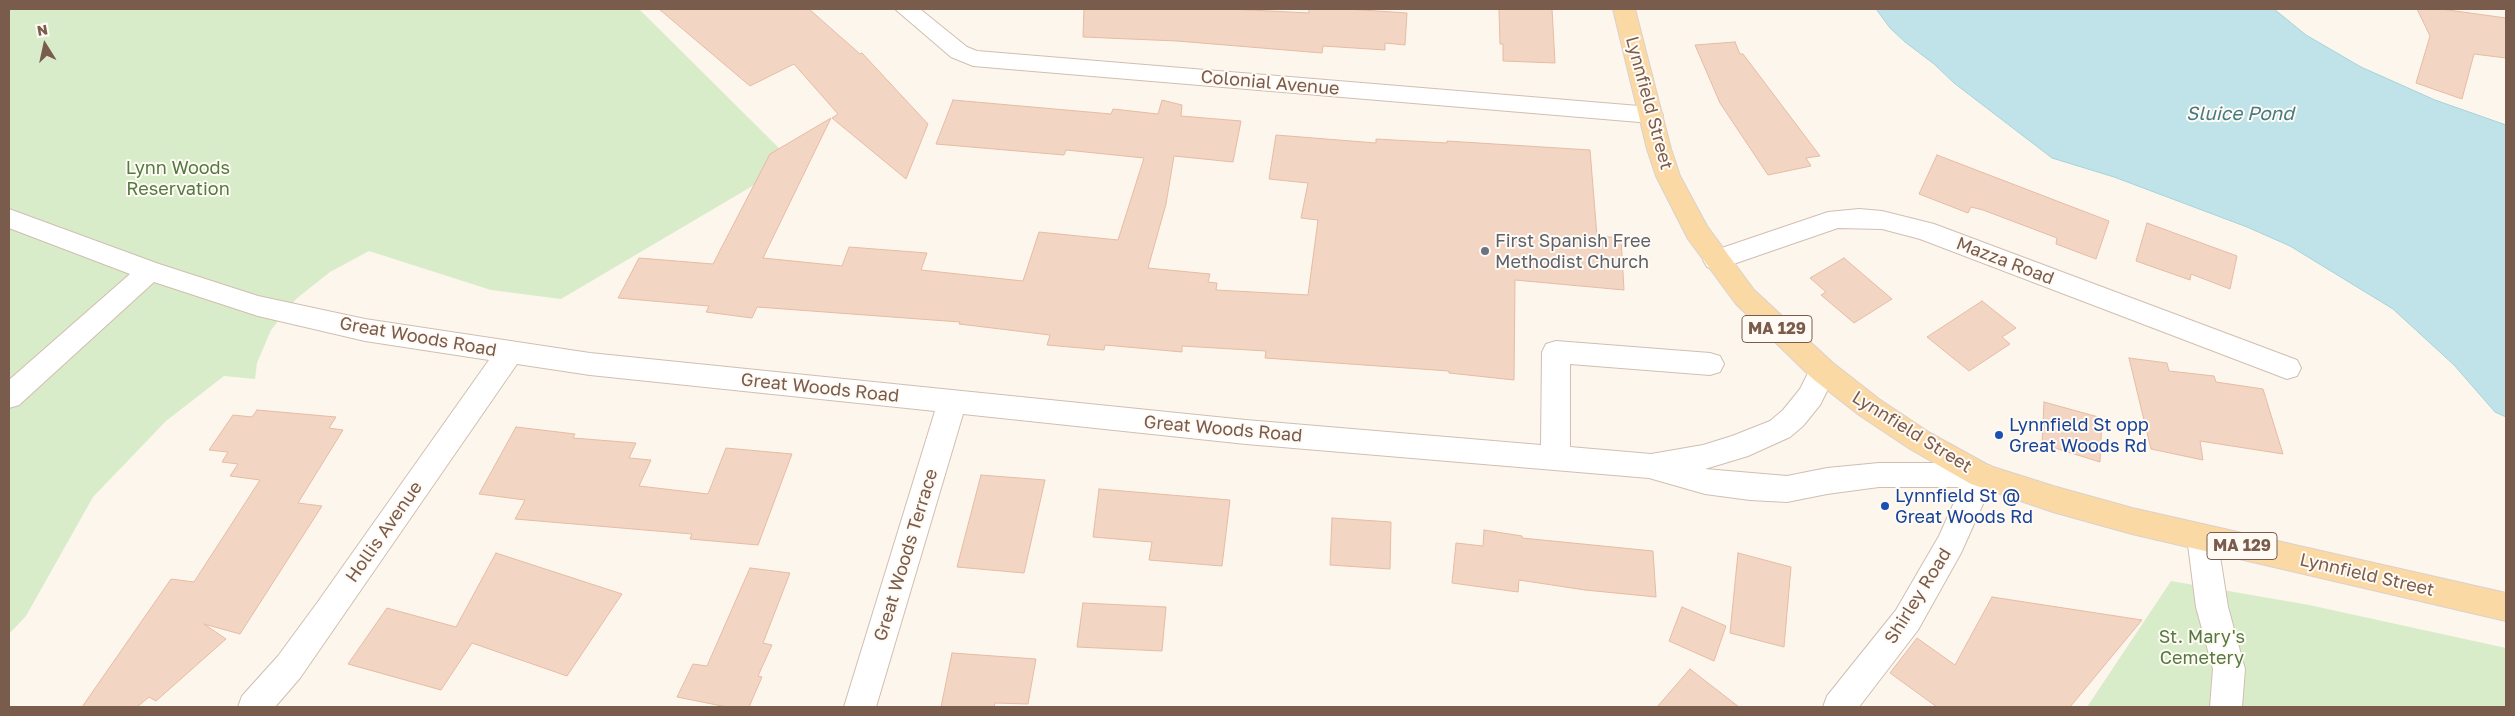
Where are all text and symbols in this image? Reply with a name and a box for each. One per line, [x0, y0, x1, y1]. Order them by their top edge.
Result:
north arrow [20, 20, 70, 70]
text: N [36, 20, 49, 39]
street label: Lynnfield Street [1621, 34, 1677, 172]
street label: Colonial Avenue [1200, 66, 1340, 100]
water label: Sluice Pond [2186, 103, 2294, 125]
park label: Lynn Woods Reservation [126, 157, 230, 200]
place label: First Spanish Free Methodist Church [1495, 230, 1651, 272]
street label: Mazza Road [1953, 232, 2057, 290]
marker: First Spanish Free Methodist Church [1479, 245, 1491, 257]
street label: Great Woods Road [338, 313, 498, 361]
road number: MA 129 [1742, 316, 1812, 342]
street label: Great Woods Road [740, 369, 900, 407]
street label: Lynnfield Street [1848, 386, 1976, 478]
street label: Great Woods Road [1143, 411, 1303, 447]
place label: Lynnfield St opp Great Woods Rd [2009, 414, 2149, 456]
marker: Lynnfield St opp Great Woods Rd [1993, 429, 2005, 441]
street label: Great Woods Terrace [869, 466, 943, 644]
street label: Hollis Avenue [341, 477, 427, 587]
place label: Lynnfield St @ Great Woods Rd [1895, 485, 2033, 528]
marker: Lynnfield St @ Great Woods Rd [1879, 500, 1891, 512]
road number: MA 129 [2207, 532, 2277, 560]
street label: Shirley Road [1880, 544, 1956, 648]
street label: Lynnfield Street [2298, 549, 2436, 601]
park label: St. Mary's Cemetery [2159, 626, 2245, 669]

